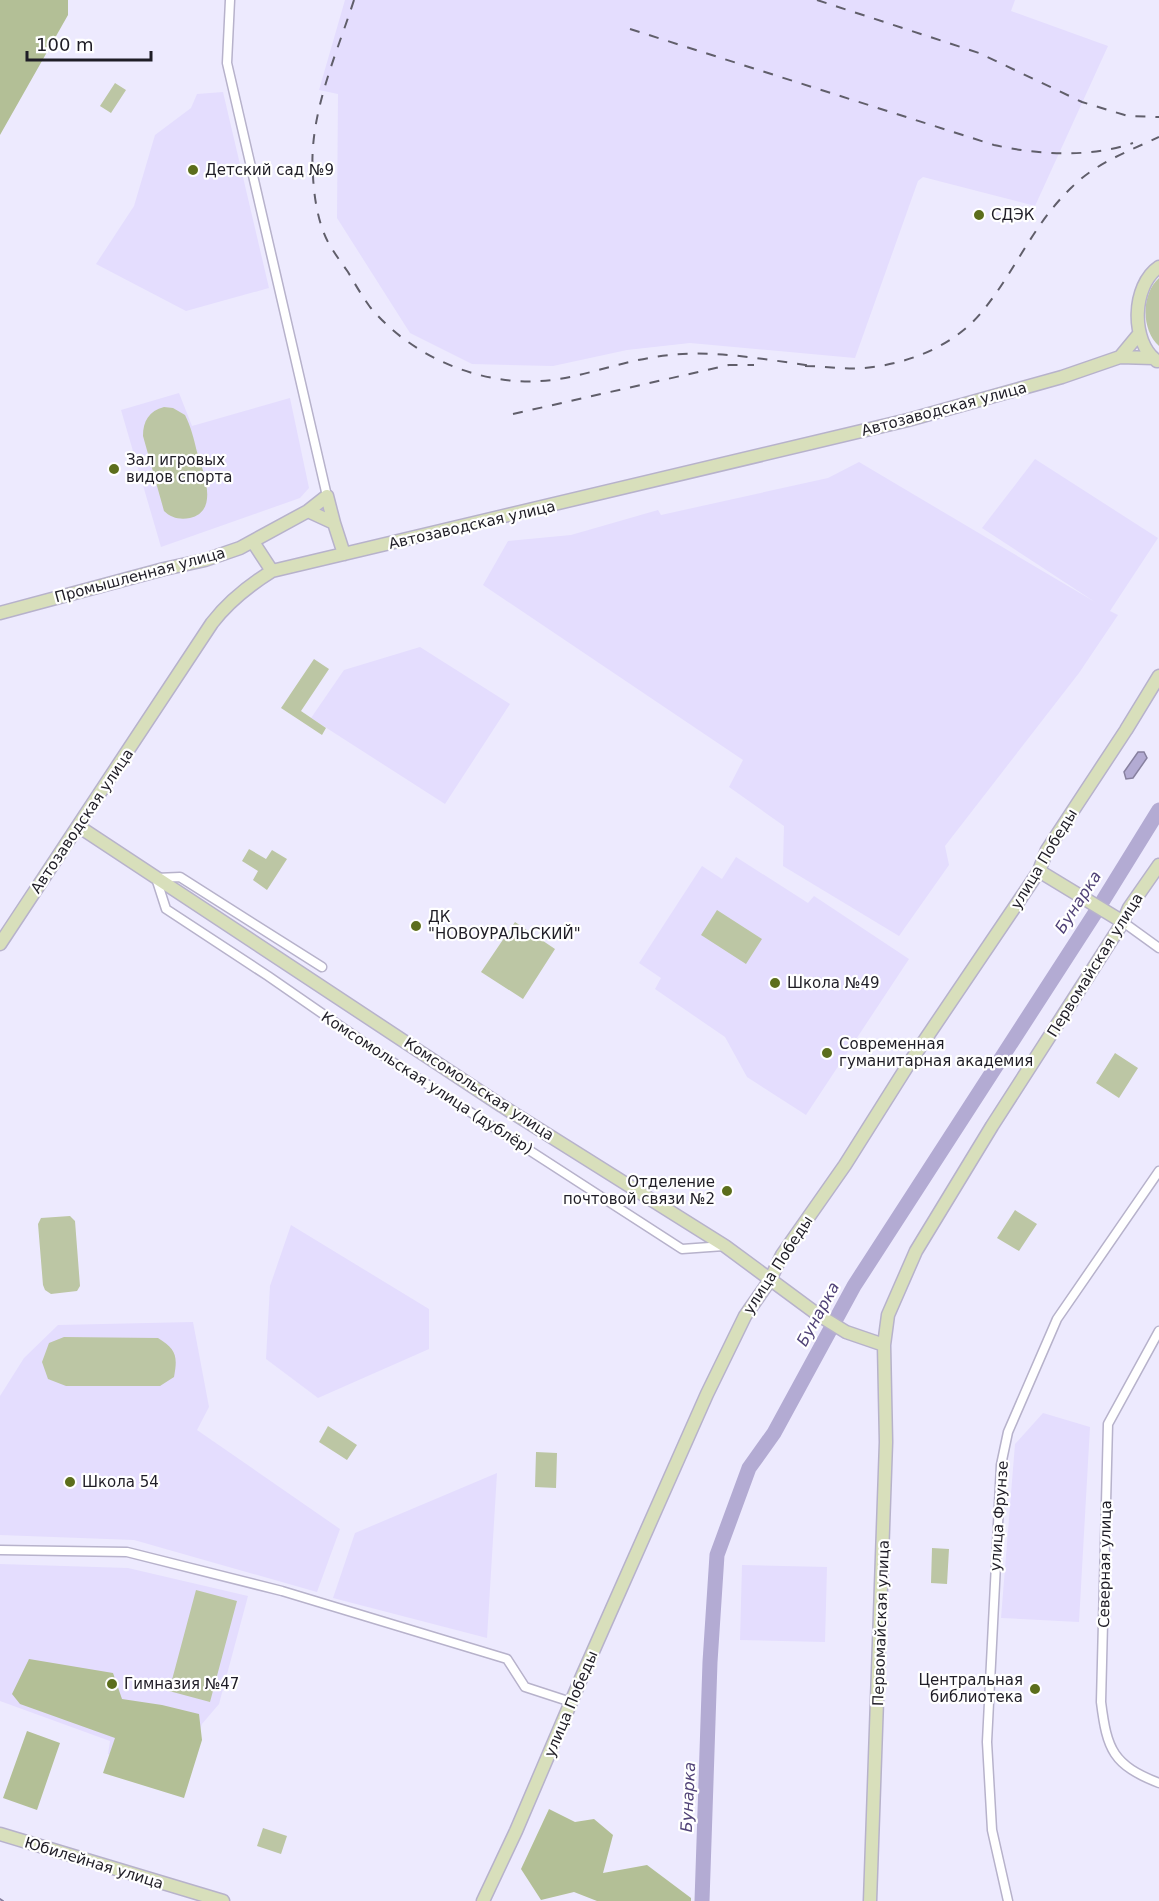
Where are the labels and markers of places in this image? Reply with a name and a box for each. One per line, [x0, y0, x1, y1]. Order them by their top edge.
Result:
place label: Детский сад №9 [205, 161, 334, 179]
marker: Детский сад №9 [186, 163, 200, 177]
place label: СДЭК [991, 206, 1035, 224]
marker: СДЭК [972, 208, 986, 222]
place label: Зал игровых видов спорта [126, 451, 232, 486]
marker: Зал игровых видов спорта [107, 462, 121, 476]
place label: ДК "НОВОУРАЛЬСКИЙ" [428, 908, 581, 943]
marker: ДК "НОВОУРАЛЬСКИЙ" [409, 919, 423, 933]
place label: Школа №49 [787, 974, 880, 992]
marker: Школа №49 [768, 976, 782, 990]
place label: Современная гуманитарная академия [839, 1035, 1033, 1070]
marker: Современная гуманитарная академия [820, 1046, 834, 1060]
place label: Отделение почтовой связи №2 [563, 1173, 715, 1208]
marker: Отделение почтовой связи №2 [720, 1184, 734, 1198]
place label: Школа 54 [82, 1473, 159, 1491]
marker: Школа 54 [63, 1475, 77, 1489]
place label: Центральная библиотека [918, 1671, 1023, 1706]
place label: Гимназия №47 [124, 1675, 239, 1693]
marker: Гимназия №47 [105, 1677, 119, 1691]
marker: Центральная библиотека [1028, 1682, 1042, 1696]

